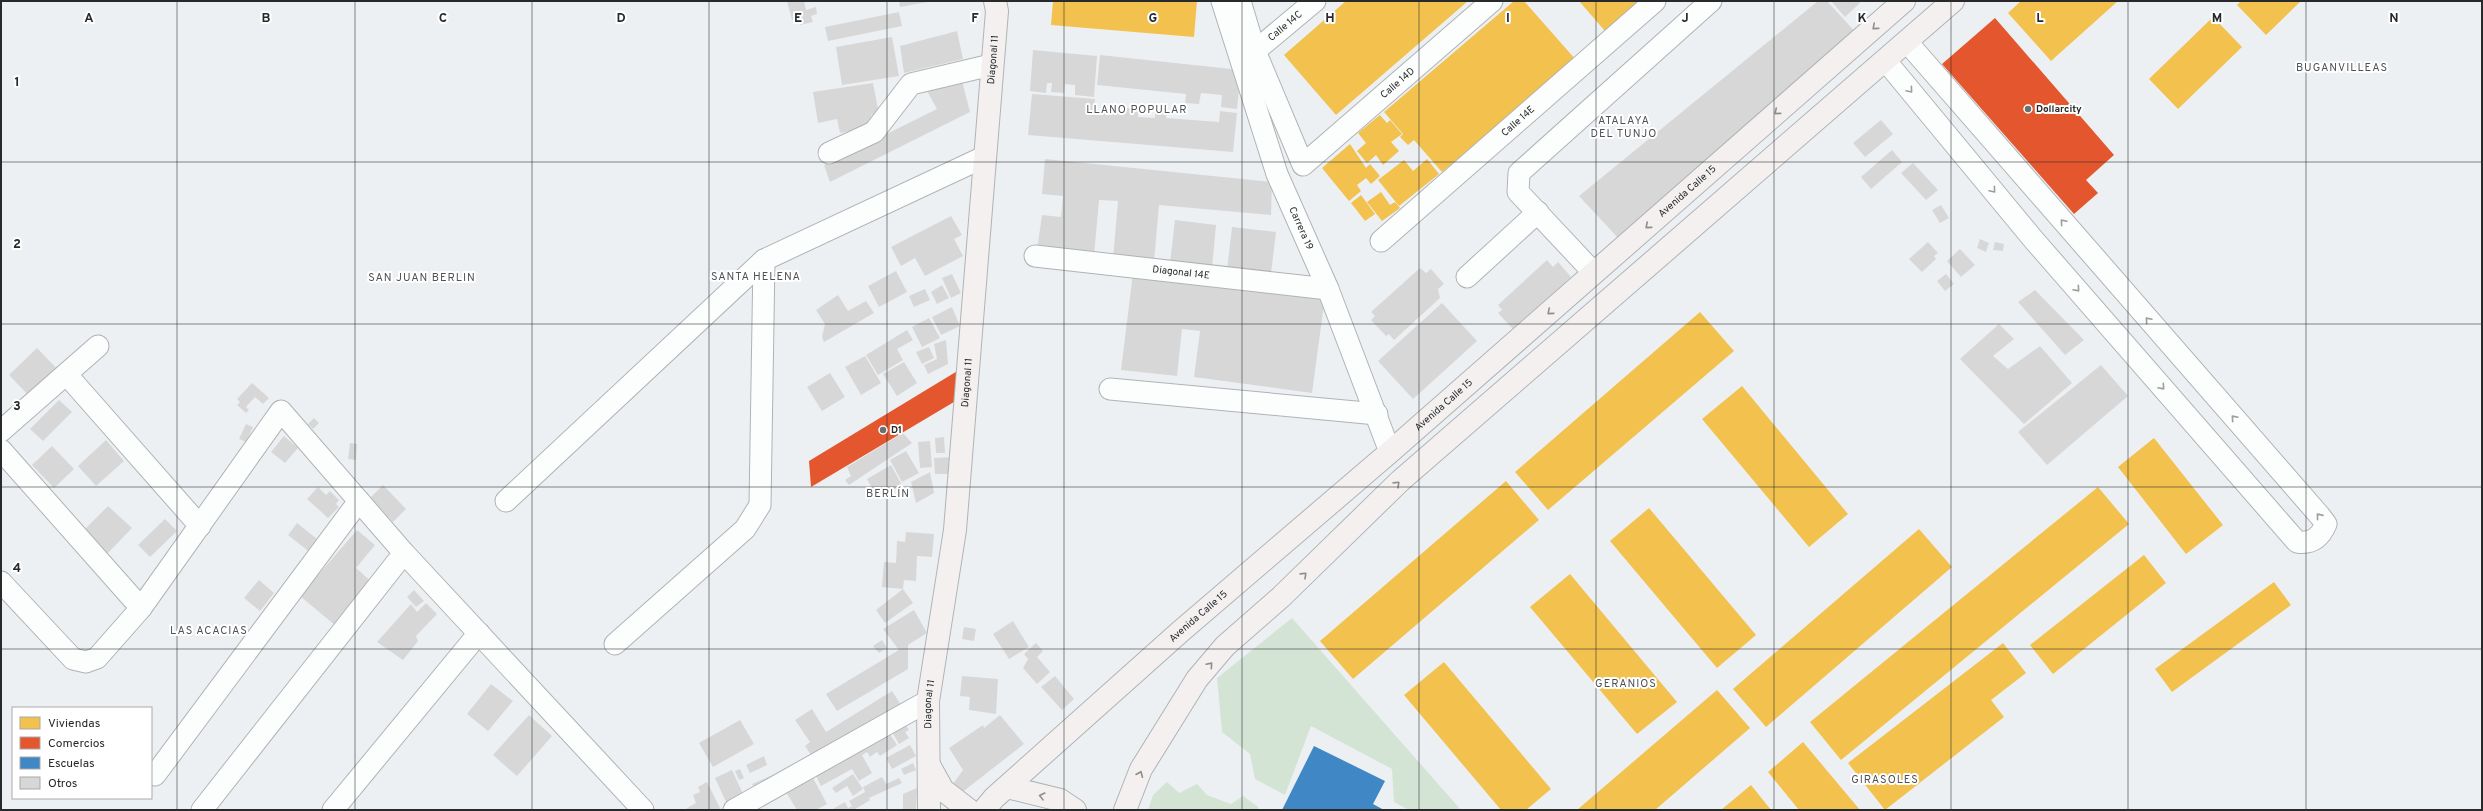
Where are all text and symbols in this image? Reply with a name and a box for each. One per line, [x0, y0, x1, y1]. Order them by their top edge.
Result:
street label: Calle 14C [1265, 8, 1305, 44]
text: A [84, 11, 94, 27]
text: B [262, 11, 271, 27]
text: C [439, 11, 447, 27]
text: D [616, 11, 626, 27]
text: E [794, 11, 802, 27]
text: F [971, 11, 979, 27]
text: G [1149, 11, 1158, 27]
text: H [1325, 11, 1335, 27]
text: I [1506, 11, 1510, 27]
text: J [1681, 11, 1689, 27]
text: K [1857, 11, 1867, 27]
text: L [2036, 11, 2044, 27]
text: M [2212, 11, 2222, 27]
text: N [2389, 11, 2399, 27]
one-way arrow [1872, 22, 1880, 29]
street label: Diagonal 11 [985, 35, 1002, 85]
district label: BUGANVILLEAS [2296, 61, 2388, 75]
street label: Calle 14D [1378, 64, 1417, 101]
text: 1 [14, 75, 20, 91]
one-way arrow [1905, 85, 1912, 93]
district label: LLANO POPULAR [1086, 103, 1188, 117]
street label: Calle 14E [1498, 103, 1537, 139]
place label: Dollarcity [2036, 103, 2082, 116]
marker: Dollarcity [2023, 104, 2033, 114]
one-way arrow [1775, 108, 1782, 115]
district label: ATALAYA DEL TUNJO [1591, 114, 1657, 141]
street label: Avenida Calle 15 [1656, 162, 1719, 220]
one-way arrow [1988, 186, 1995, 193]
street label: Carrera 19 [1286, 205, 1316, 252]
one-way arrow [2061, 219, 2068, 227]
one-way arrow [1645, 221, 1653, 228]
text: 2 [13, 237, 21, 253]
street label: Diagonal 14E [1152, 263, 1210, 282]
district label: SANTA HELENA [711, 270, 801, 284]
district label: SAN JUAN BERLIN [368, 271, 476, 285]
one-way arrow [2072, 285, 2079, 292]
one-way arrow [1548, 307, 1555, 314]
one-way arrow [2146, 317, 2153, 325]
street label: Diagonal 11 [958, 357, 975, 408]
street label: Avenida Calle 15 [1412, 376, 1475, 434]
one-way arrow [2157, 383, 2164, 390]
text: 3 [13, 399, 21, 415]
one-way arrow [2231, 415, 2239, 423]
place label: D1 [891, 424, 902, 437]
marker: D1 [878, 425, 888, 435]
one-way arrow [1392, 482, 1400, 489]
district label: BERLÍN [866, 486, 910, 501]
one-way arrow [2317, 513, 2324, 520]
text: 4 [13, 561, 21, 577]
one-way arrow [1299, 572, 1307, 580]
street label: Avenida Calle 15 [1166, 588, 1230, 645]
district label: LAS ACACIAS [170, 624, 248, 638]
one-way arrow [1205, 662, 1212, 669]
district label: GERANIOS [1595, 677, 1657, 691]
street label: Diagonal 11 [921, 679, 938, 729]
legend [12, 707, 152, 799]
text: Viviendas [48, 716, 100, 732]
text: Comercios [48, 736, 105, 752]
text: Escuelas [48, 756, 95, 772]
one-way arrow [1135, 770, 1143, 777]
district label: GIRASOLES [1851, 773, 1919, 787]
text: Otros [48, 776, 77, 792]
one-way arrow [1039, 792, 1046, 800]

